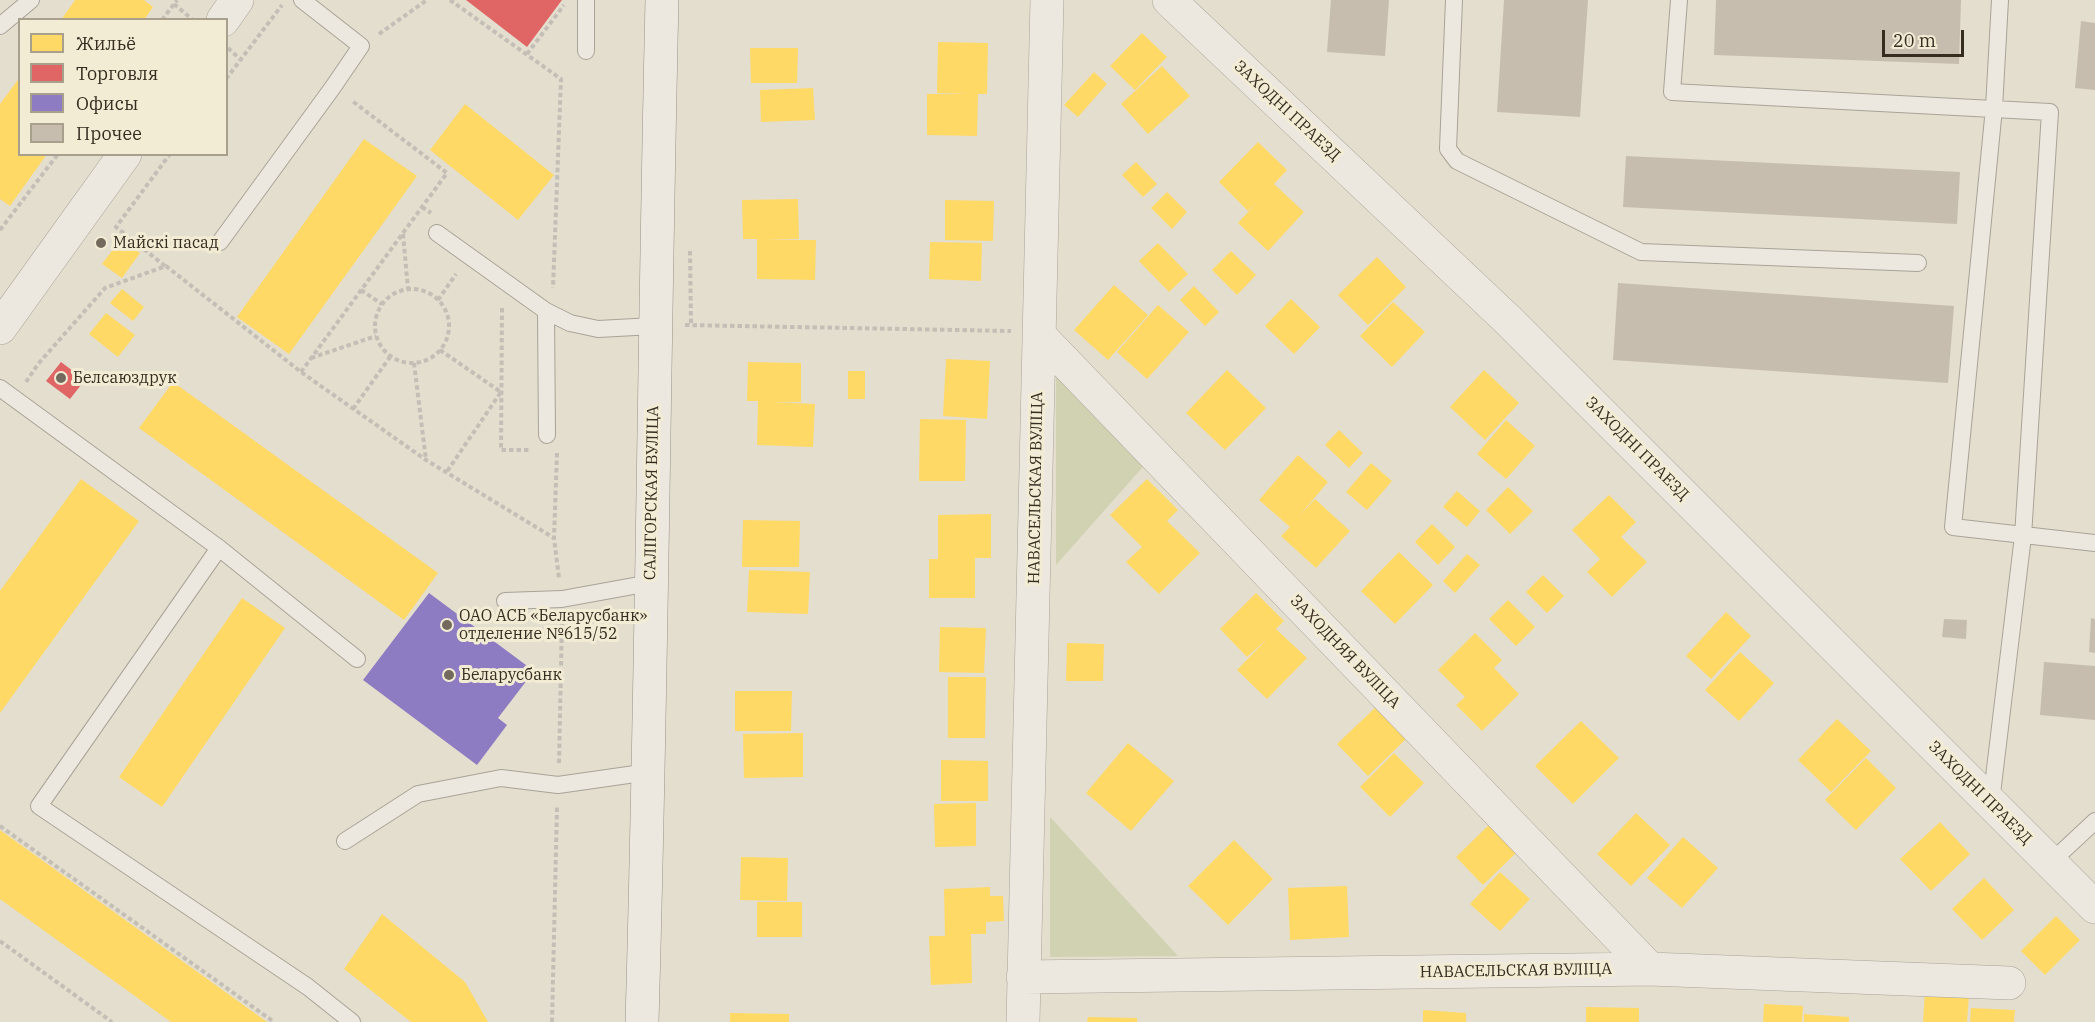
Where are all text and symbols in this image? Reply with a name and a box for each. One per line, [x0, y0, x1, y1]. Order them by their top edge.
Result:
legend [18, 18, 228, 156]
scale bar [1885, 18, 1968, 56]
text: 20 m [1893, 29, 1936, 52]
text: Жильё [76, 32, 136, 55]
street label: ЗАХОДНІ ПРАЕЗД [1230, 57, 1344, 165]
text: Торговля [76, 62, 158, 85]
text: Офисы [76, 92, 138, 115]
text: Прочее [76, 122, 142, 145]
place label: Майскі пасад [113, 233, 219, 253]
marker: Майскі пасад [94, 236, 108, 250]
place label: Белсаюздрук [73, 368, 177, 388]
marker: Белсаюздрук [54, 371, 68, 385]
street label: НАВАСЕЛЬСКАЯ ВУЛІЦА [1025, 392, 1047, 584]
street label: ЗАХОДНІ ПРАЕЗД [1581, 393, 1693, 505]
street label: САЛІГОРСКАЯ ВУЛІЦА [641, 406, 663, 580]
street label: ЗАХОДНЯЯ ВУЛІЦА [1286, 591, 1404, 713]
place label: ОАО АСБ «Беларусбанк» отделение №615/52 [459, 606, 647, 644]
marker: ОАО АСБ «Беларусбанк» отделение №615/52 [440, 618, 454, 632]
place label: Беларусбанк [461, 665, 562, 685]
marker: Беларусбанк [442, 668, 456, 682]
street label: ЗАХОДНІ ПРАЕЗД [1924, 737, 2036, 849]
street label: НАВАСЕЛЬСКАЯ ВУЛІЦА [1420, 960, 1612, 982]

